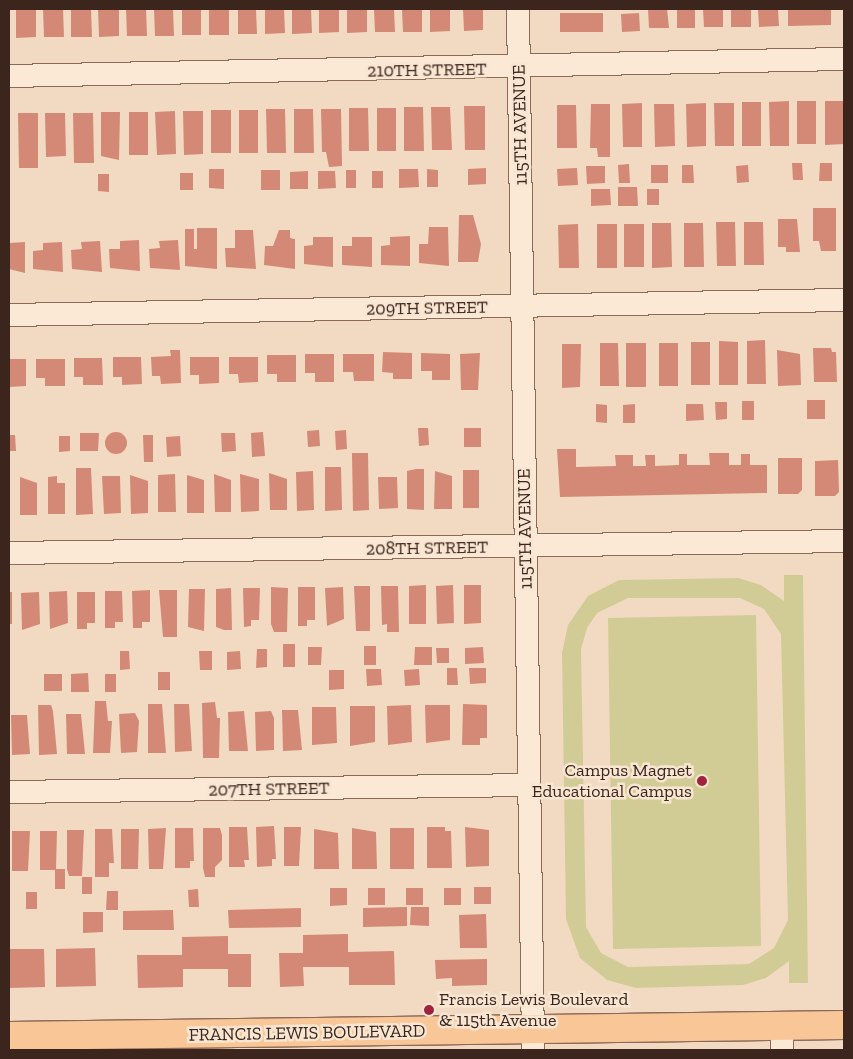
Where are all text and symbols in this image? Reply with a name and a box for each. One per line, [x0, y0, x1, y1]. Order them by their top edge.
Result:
street label: 210TH STREET [367, 58, 487, 82]
street label: 115TH AVENUE [508, 64, 532, 186]
street label: 209TH STREET [366, 296, 488, 320]
street label: 115TH AVENUE [513, 468, 537, 590]
street label: 208TH STREET [366, 536, 488, 560]
place label: Campus Magnet Educational Campus [532, 760, 692, 802]
marker: Campus Magnet Educational Campus [696, 775, 708, 787]
street label: 207TH STREET [208, 777, 330, 801]
place label: Francis Lewis Boulevard & 115th Avenue [439, 989, 628, 1032]
marker: Francis Lewis Boulevard & 115th Avenue [423, 1004, 435, 1016]
street label: FRANCIS LEWIS BOULEVARD [188, 1020, 426, 1046]

